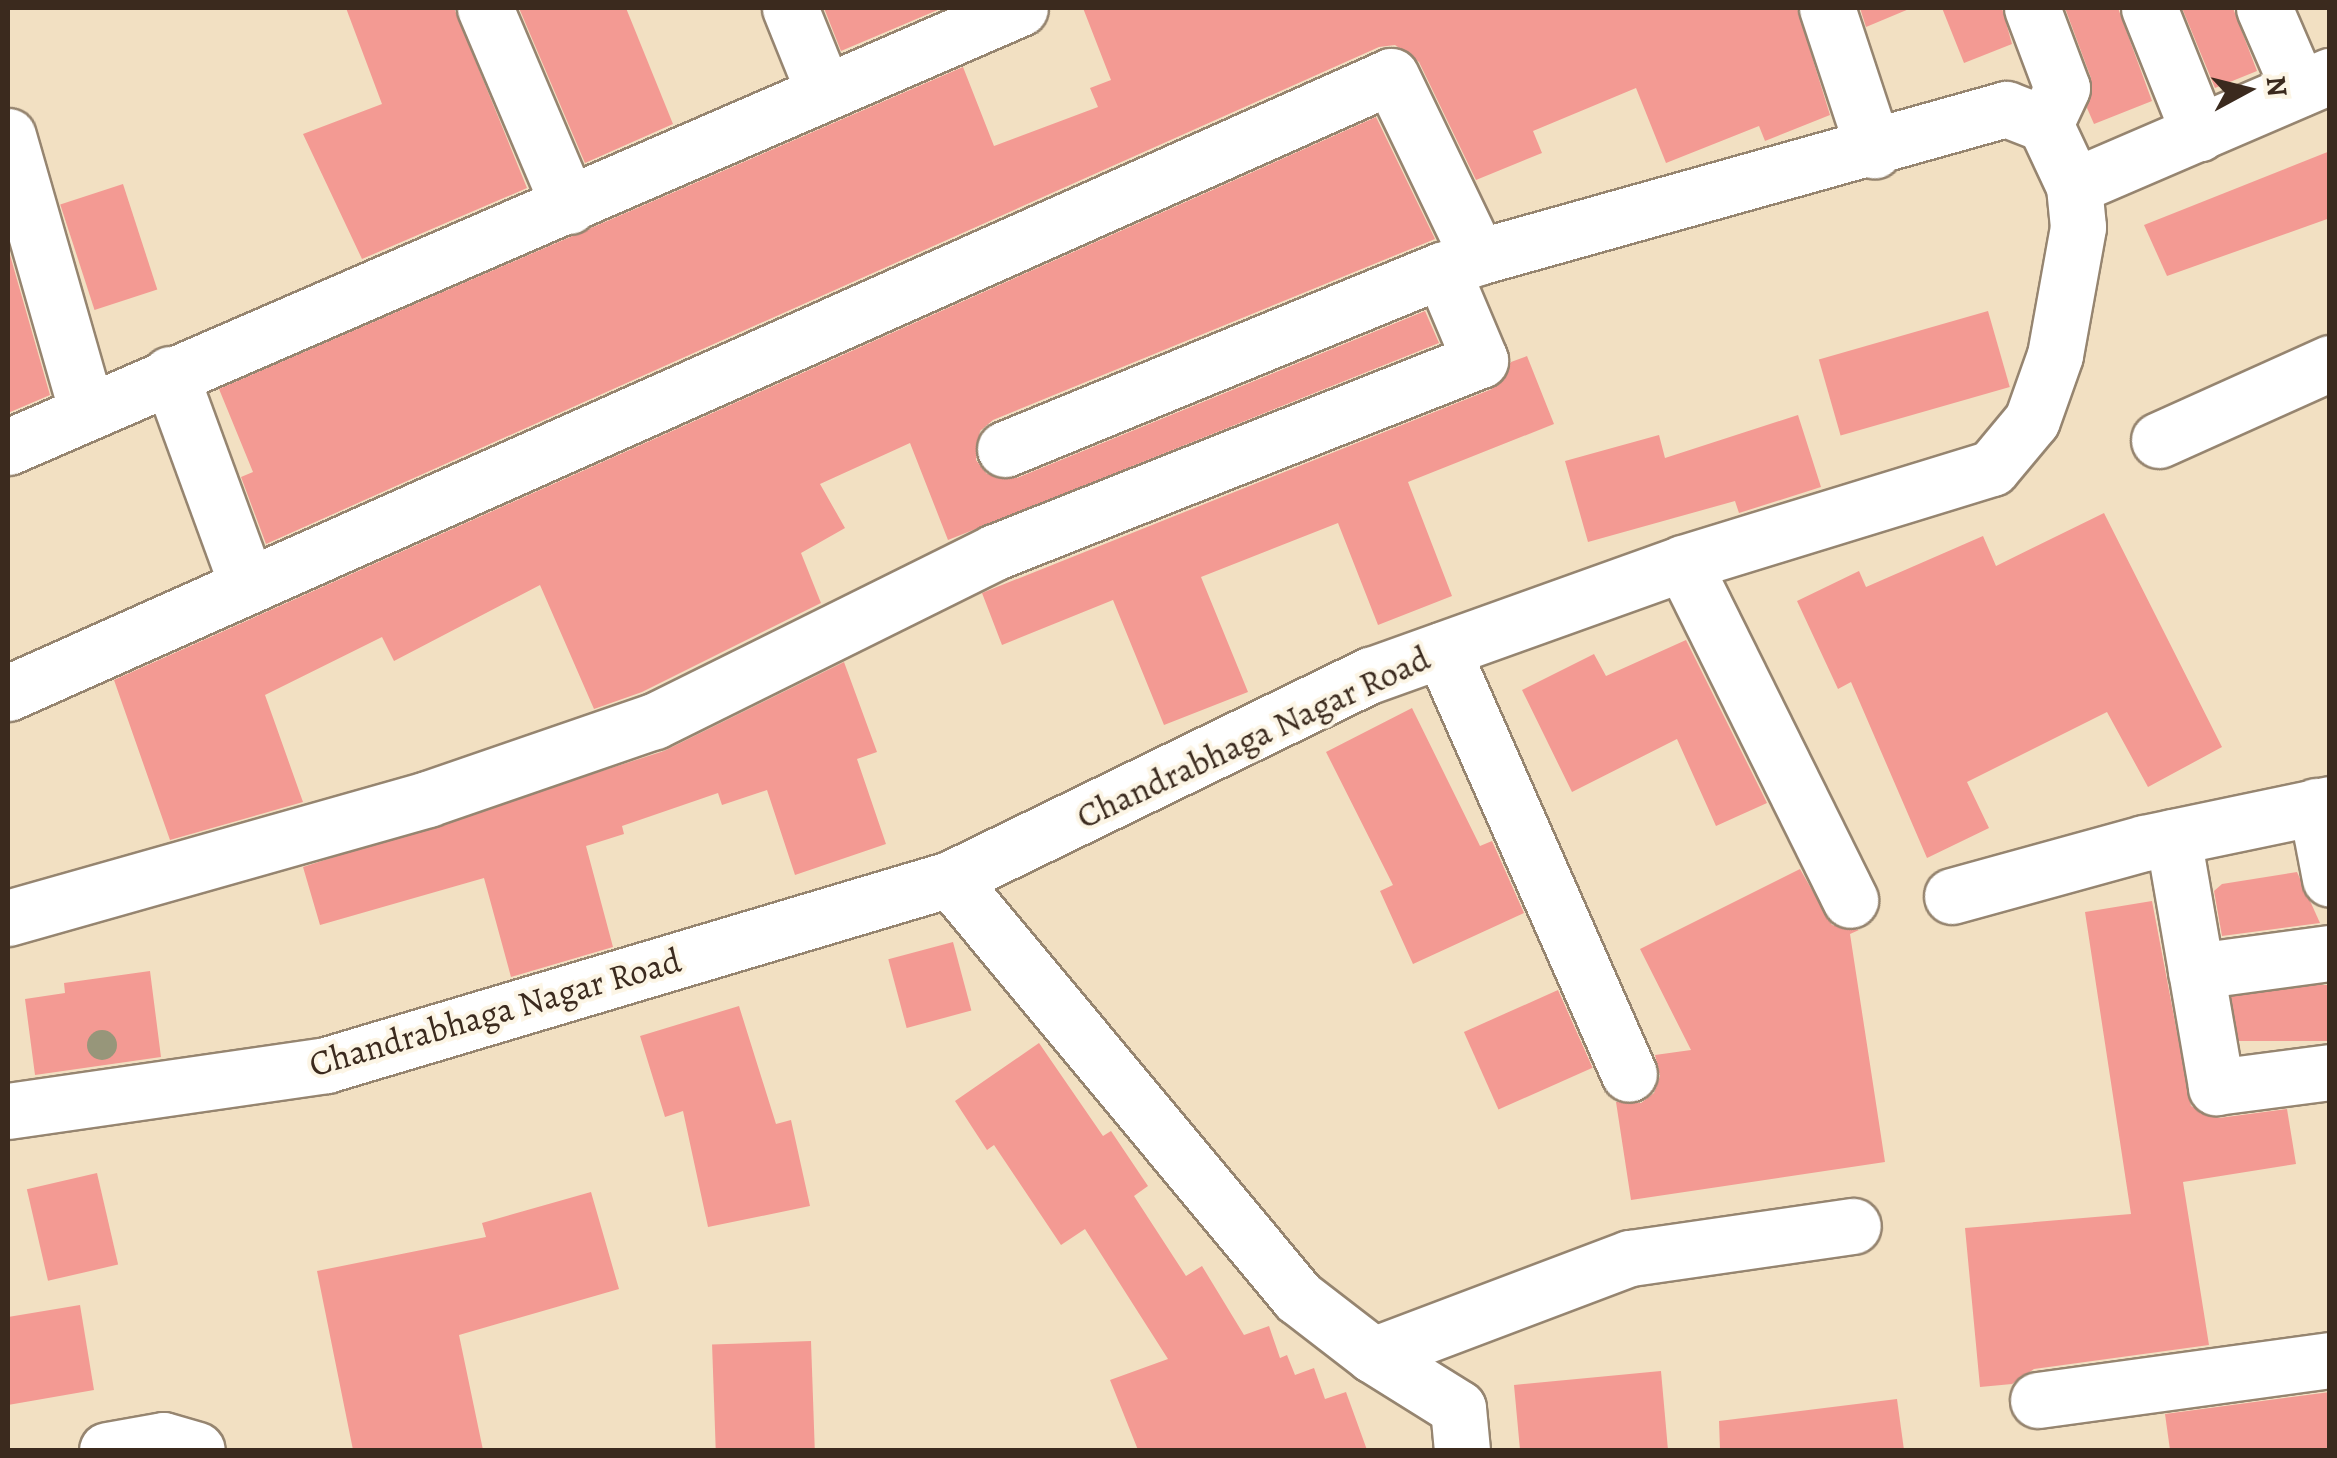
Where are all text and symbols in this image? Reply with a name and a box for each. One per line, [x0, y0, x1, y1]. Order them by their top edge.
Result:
north arrow [2197, 40, 2297, 140]
text: N [2257, 74, 2297, 99]
street label: Chandrabhaga Nagar Road [1070, 637, 1436, 837]
street label: Chandrabhaga Nagar Road [304, 939, 686, 1085]

